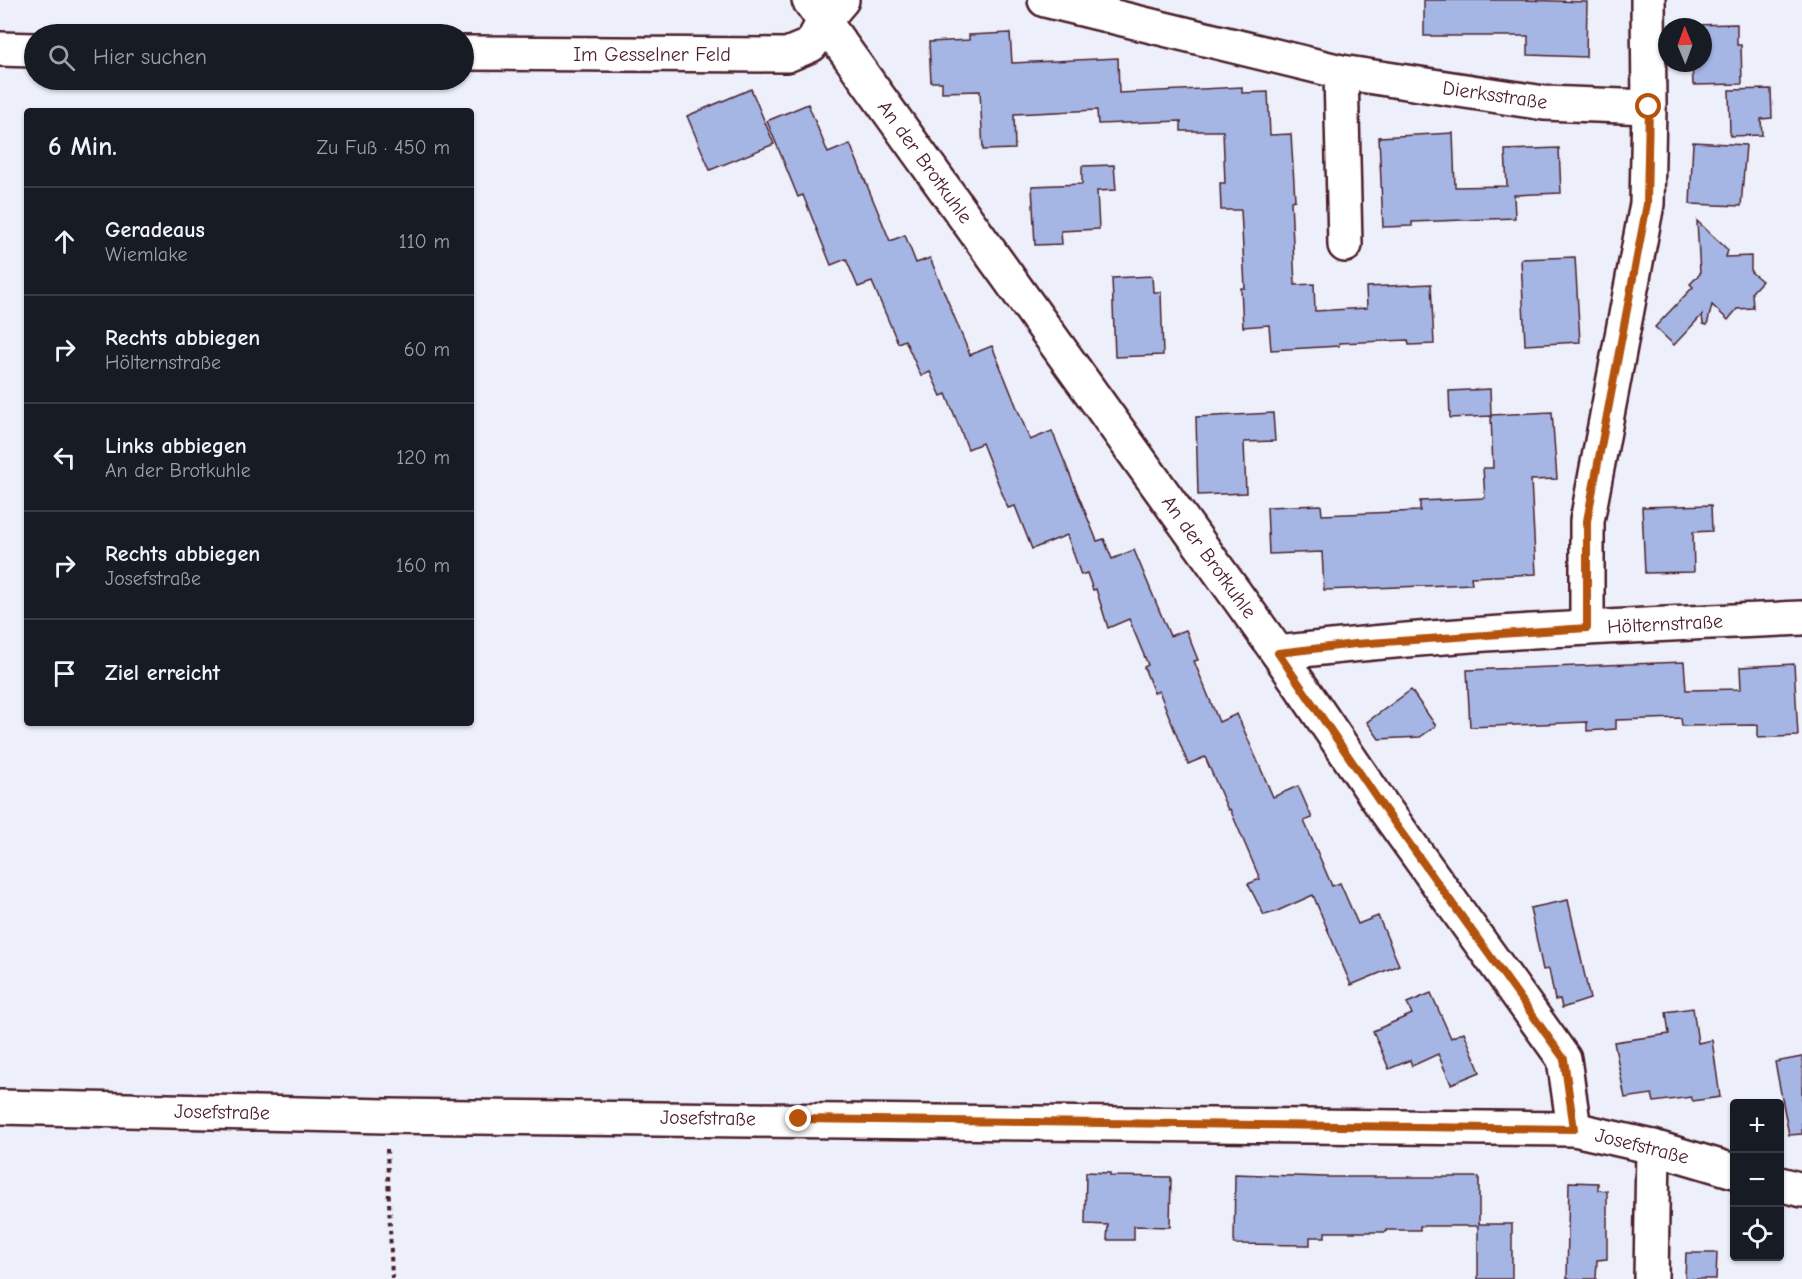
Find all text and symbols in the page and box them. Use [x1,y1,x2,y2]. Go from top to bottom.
north arrow [1658,18,1712,72]
search box [24,24,474,90]
icon: search [45,41,78,74]
street label: Im Gesselner Feld [573,43,731,66]
text: Hier suchen [93,44,207,70]
street label: Dierksstraße [1441,76,1549,114]
route start [1635,93,1661,119]
street label: An der Brotkuhle [873,96,977,228]
text: 6 Min. [48,132,117,162]
text: Zu Fuß · 450 m [316,136,450,159]
text: Geradeaus [105,217,205,243]
icon: ahead [48,225,81,258]
text: 110 m [399,230,450,253]
text: Wiemlake [105,243,187,266]
text: Rechts abbiegen [105,325,260,351]
icon: right [48,333,81,366]
text: 60 m [404,338,450,361]
text: Hölternstraße [105,351,221,374]
text: Links abbiegen [105,433,247,459]
icon: left [48,441,81,474]
text: 120 m [396,446,450,469]
text: An der Brotkuhle [105,459,251,482]
street label: An der Brotkuhle [1157,491,1261,623]
text: Rechts abbiegen [105,541,260,567]
icon: right [48,549,81,582]
text: 160 m [396,554,450,577]
text: Josefstraße [105,567,201,590]
street label: Hölternstraße [1606,609,1724,639]
icon: arrive [48,657,81,690]
text: Ziel erreicht [105,660,220,686]
map controls [1730,1099,1784,1261]
button: + [1730,1099,1784,1153]
street label: Josefstraße [174,1100,270,1124]
route end [785,1105,811,1131]
street label: Josefstraße [660,1106,756,1130]
street label: Josefstraße [1593,1123,1691,1169]
button: − [1730,1153,1784,1207]
button: locate [1730,1207,1784,1261]

